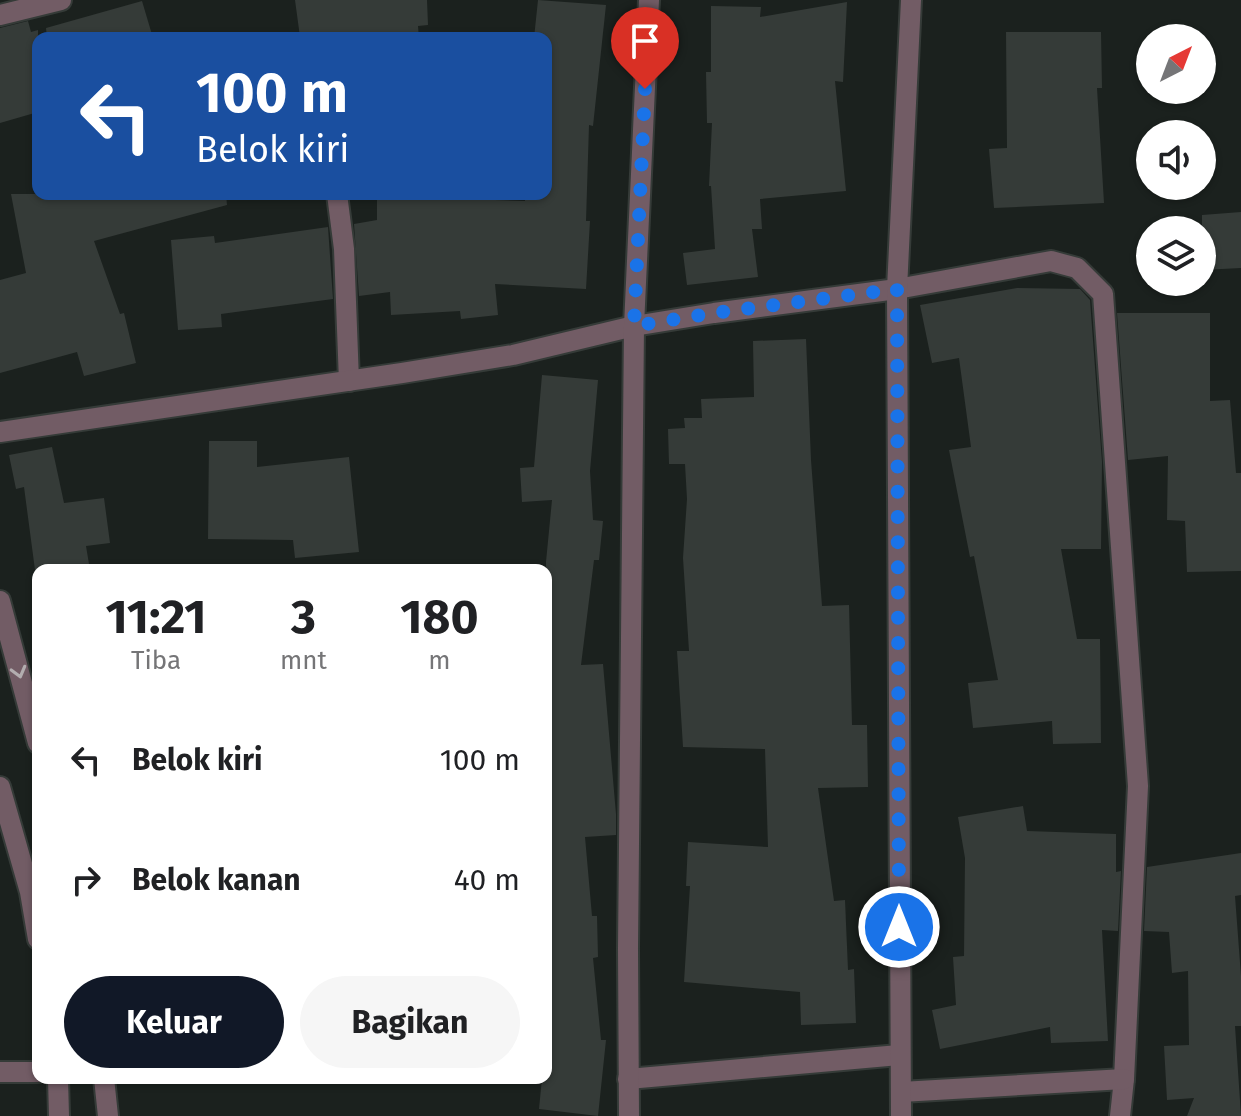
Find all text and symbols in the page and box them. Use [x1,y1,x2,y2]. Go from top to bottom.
pin [611,7,679,89]
icon: arrive [623,19,667,63]
north arrow [1136,24,1216,104]
map controls [1136,24,1216,296]
text: 100 m [196,60,348,127]
icon: left [64,64,168,168]
button: sound [1136,120,1216,200]
text: Belok kiri [196,128,350,172]
button: layers [1136,216,1216,296]
text: 11:21 [105,588,207,646]
text: 3 [291,588,316,646]
text: 180 [400,588,479,646]
text: Tiba [131,645,181,676]
text: mnt [280,645,327,676]
text: m [428,645,451,676]
one-way arrow [10,664,26,678]
icon: left [64,738,108,782]
text: Belok kiri [132,742,263,778]
text: 100 m [440,742,520,778]
icon: right [64,858,108,902]
text: Belok kanan [132,862,301,898]
text: 40 m [454,862,520,898]
position arrow [857,885,941,969]
button: Keluar [64,976,284,1068]
button: Bagikan [300,976,520,1068]

